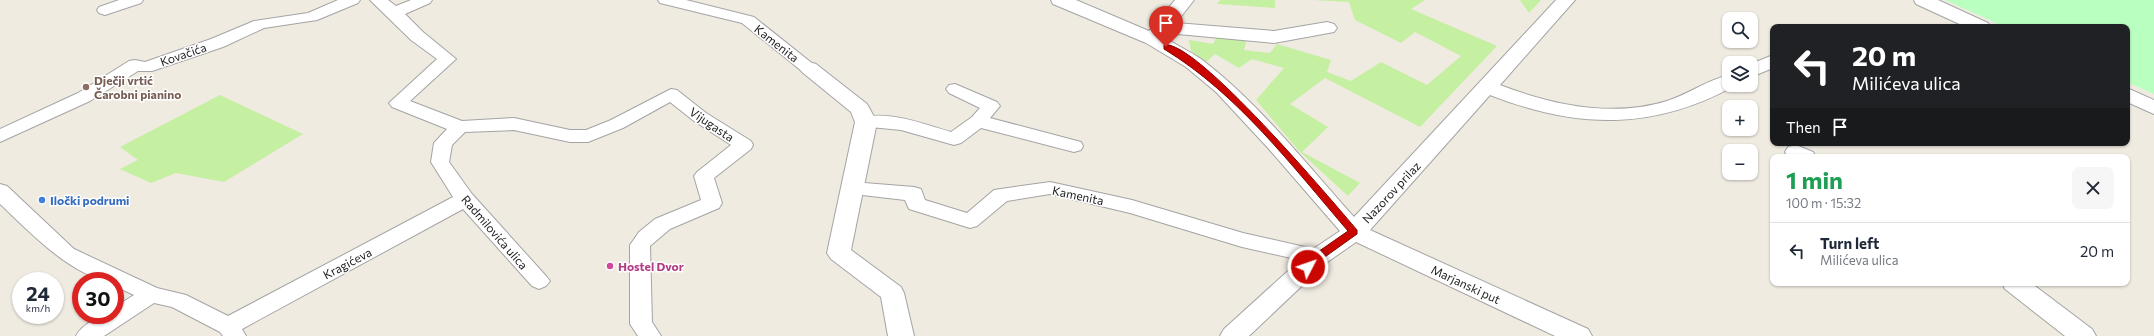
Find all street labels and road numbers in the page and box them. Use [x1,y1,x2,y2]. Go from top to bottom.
street label: Kamenita [752,21,802,65]
street label: Kovačića [158,40,208,68]
street label: Vijugasta [687,104,737,144]
street label: Nazorov prilaz [1359,158,1423,226]
street label: Kamenita [1051,183,1105,207]
street label: Radmilovića ulica [459,192,531,272]
street label: Kragićeva [320,244,374,282]
street label: Marjanski put [1429,262,1503,306]

